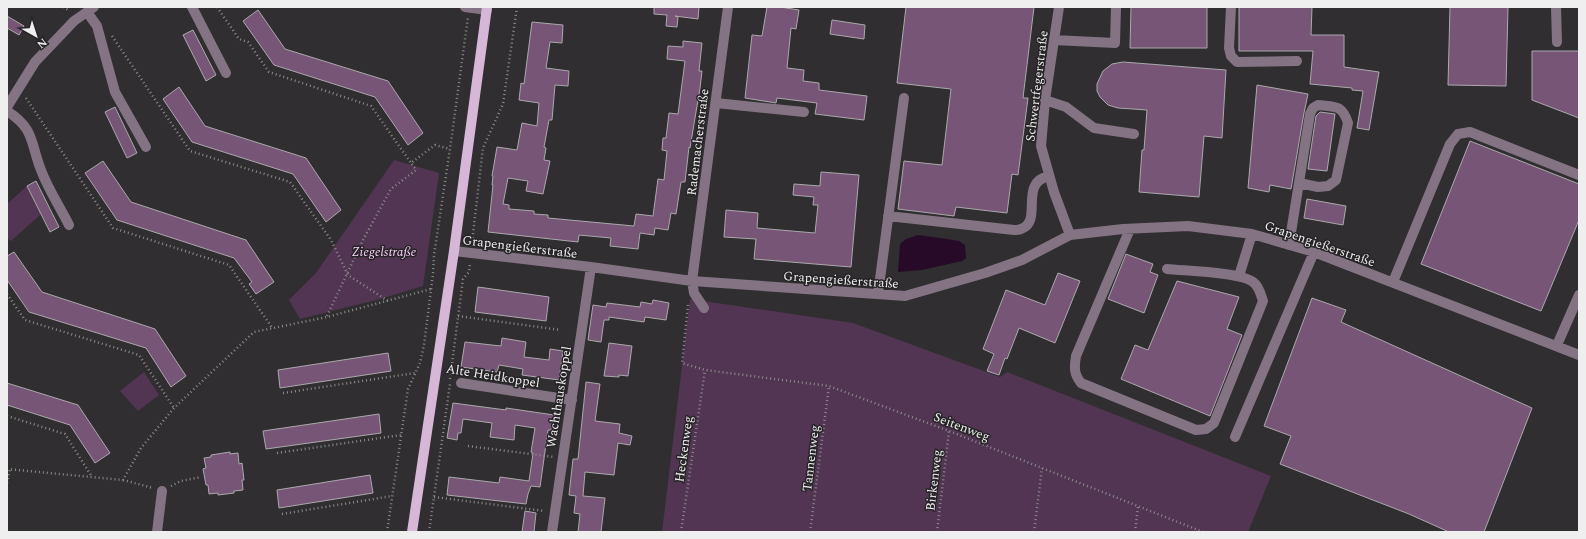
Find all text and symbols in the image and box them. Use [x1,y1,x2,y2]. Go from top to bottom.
north arrow [16,16,56,56]
street label: Schwertfegerstraße [1020,29,1054,143]
text: N [33,34,51,53]
street label: Rademacherstraße [682,88,714,197]
street label: Grapengießerstraße [1262,216,1378,272]
street label: Grapengießerstraße [461,230,579,264]
park label: Ziegelstraße [352,242,417,262]
street label: Grapengießerstraße [782,266,899,294]
street label: Wachthauskoppel [541,345,577,450]
street label: Alte Heidkoppel [445,359,541,393]
street label: Seitenweg [930,407,993,447]
street label: Heckenweg [669,415,699,484]
street label: Tannenweg [797,424,825,492]
street label: Birkenweg [920,448,948,512]

